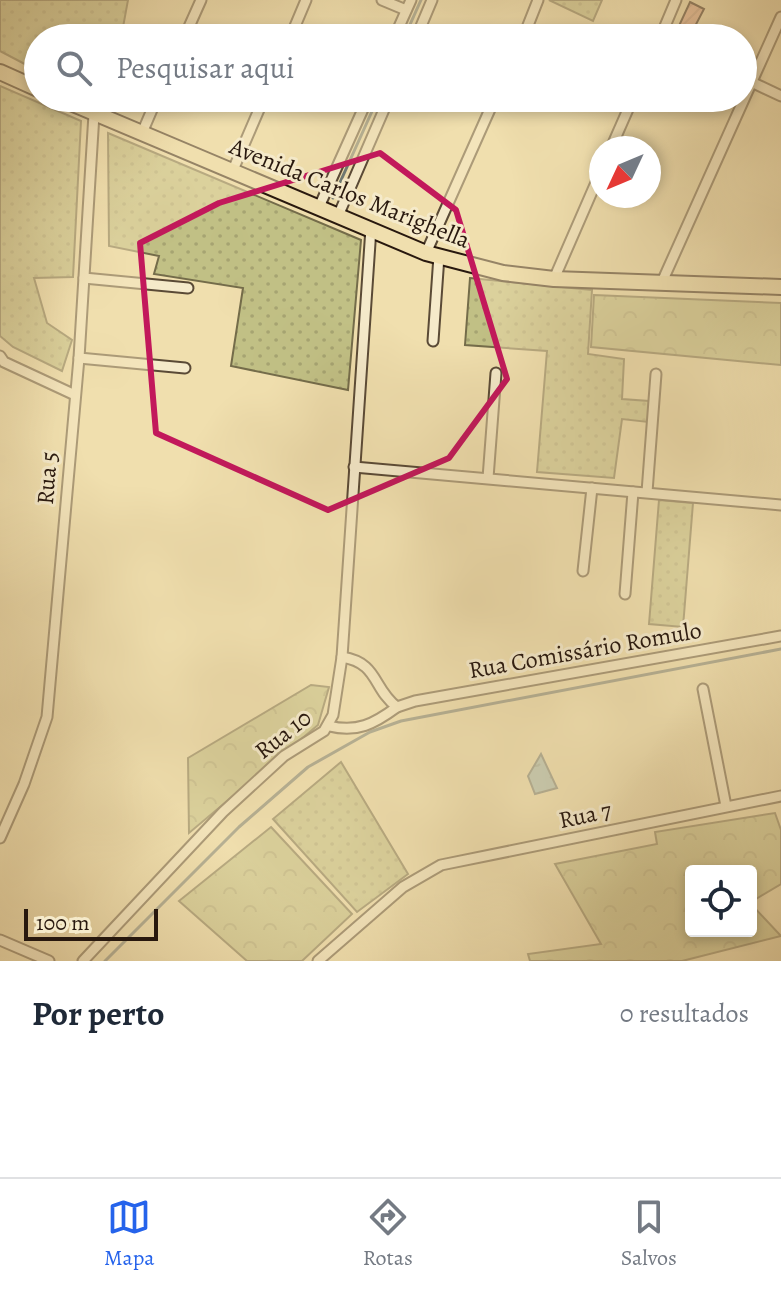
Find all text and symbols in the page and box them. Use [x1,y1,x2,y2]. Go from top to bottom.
search box [24,24,757,112]
icon: search [52,46,96,90]
text: Pesquisar aqui [116,48,294,88]
street label: Avenida Carlos Marighella [224,130,476,256]
north arrow [589,136,661,208]
street label: Rua 5 [29,450,65,506]
street label: Rua Comissário Romulo [466,614,704,686]
street label: Rua 10 [248,702,318,766]
street label: Rua 7 [556,794,615,836]
map controls [685,865,757,937]
button: locate [685,865,757,937]
scale bar [24,905,158,941]
text: 100 m [36,908,90,938]
text: Por perto [32,990,165,1037]
text: 0 resultados [620,996,749,1031]
tab: Mapa [104,1195,155,1273]
tab: Rotas [363,1195,413,1273]
tab: Salvos [621,1195,677,1273]

